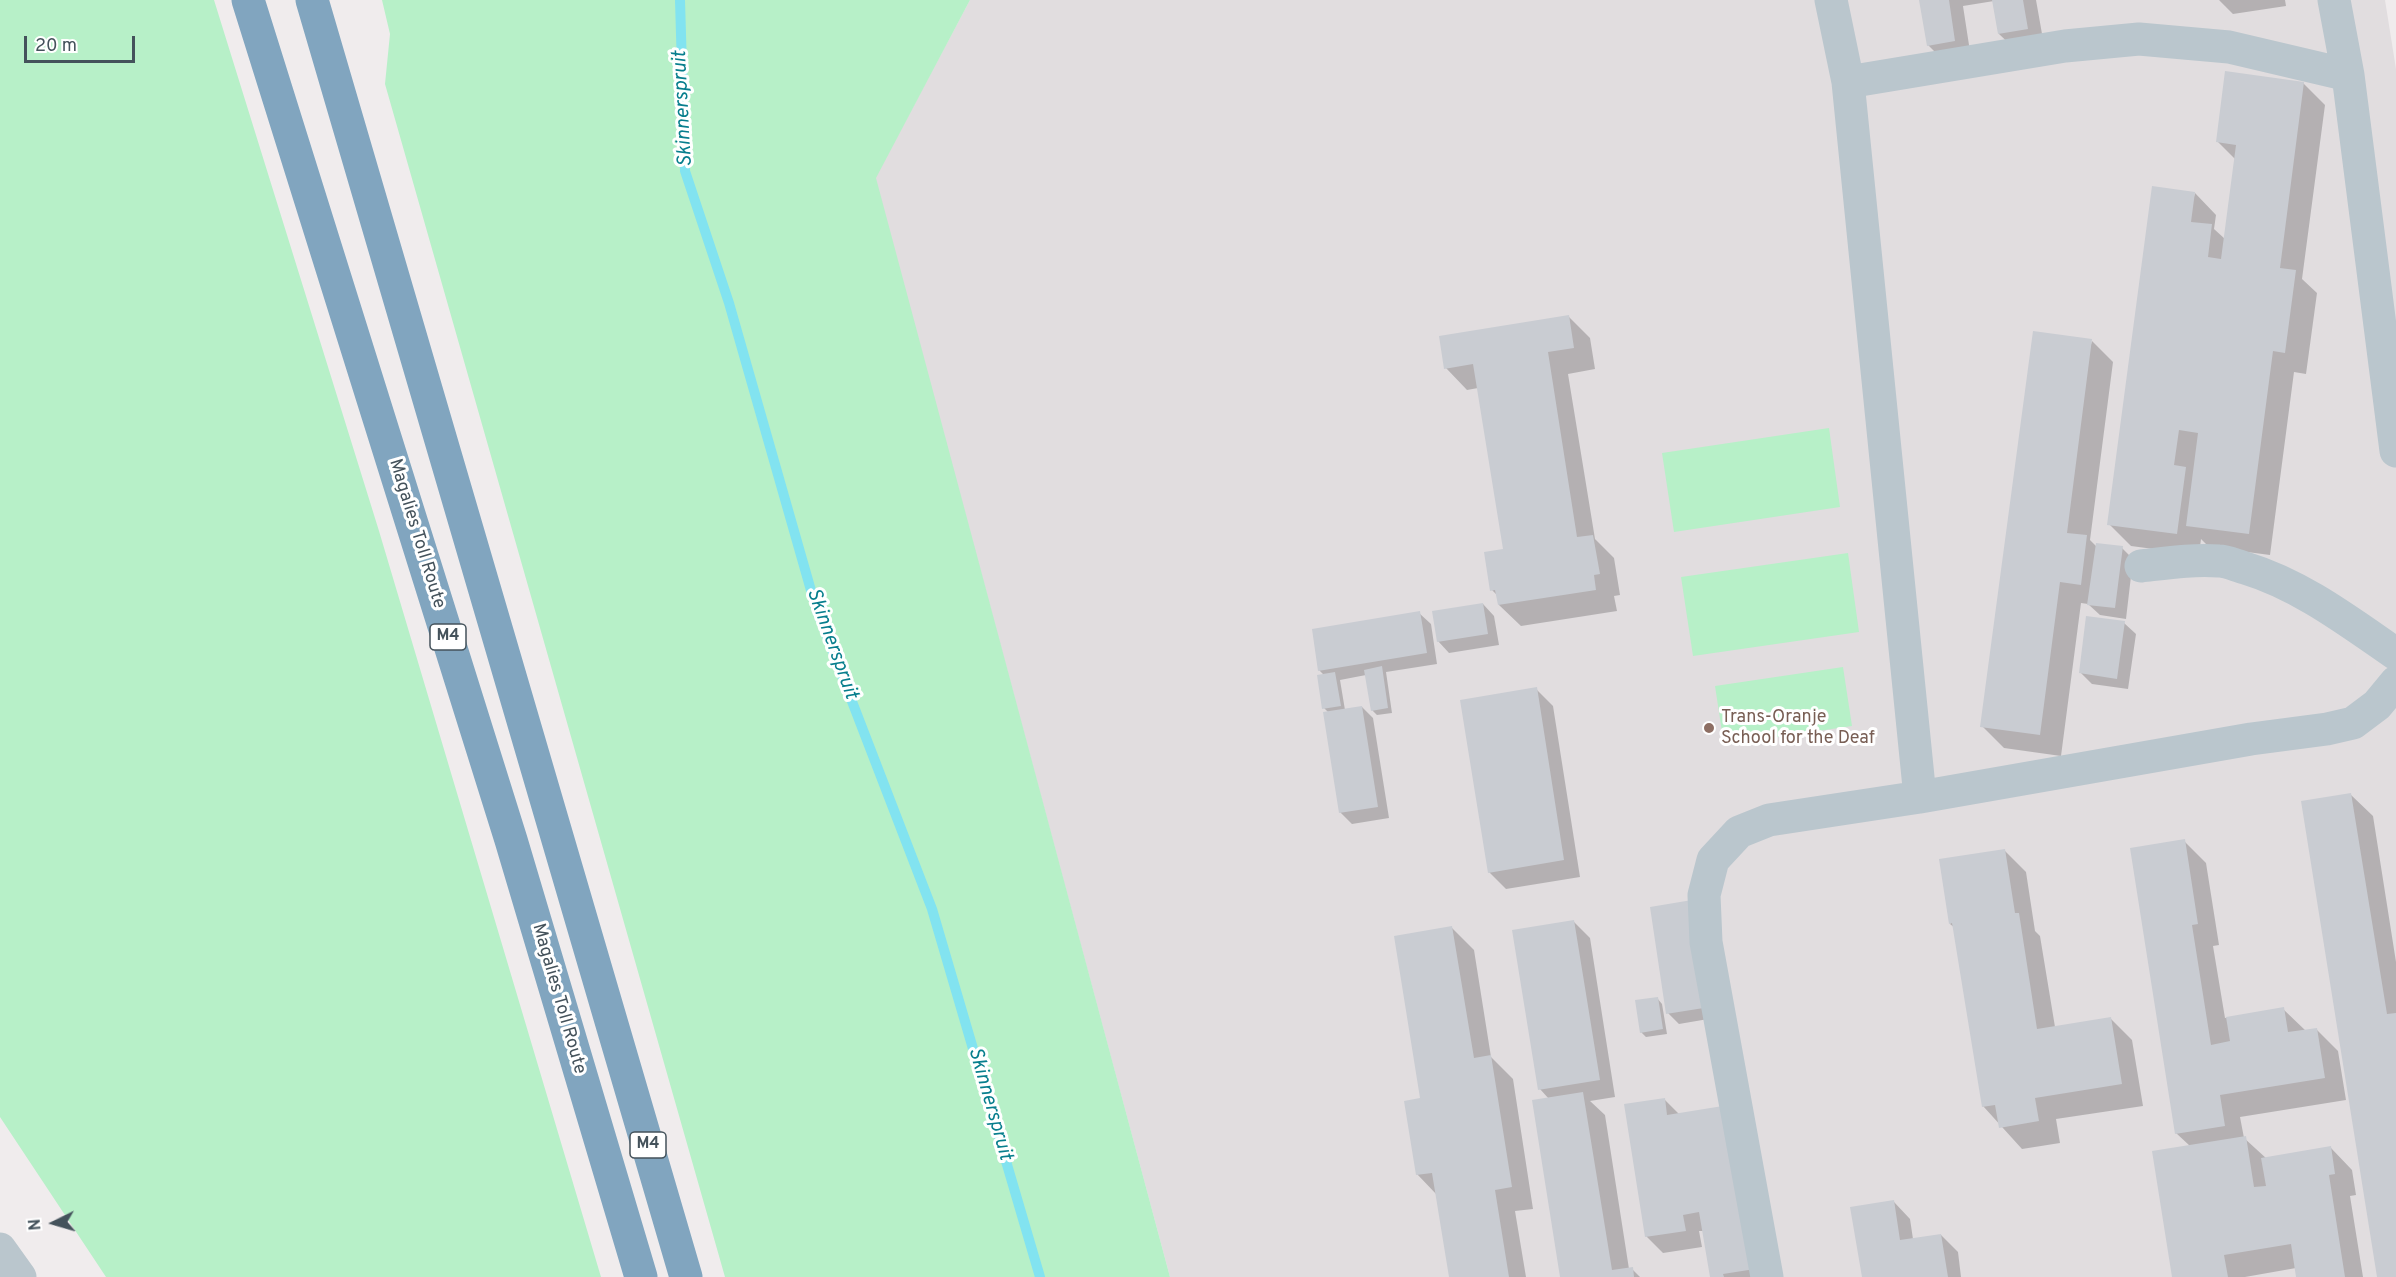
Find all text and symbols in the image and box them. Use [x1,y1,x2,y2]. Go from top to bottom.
scale bar [27,24,138,62]
text: 20 m [35,35,77,58]
water label: Skinnerspruit [669,50,699,168]
street label: Magalies Toll Route [383,457,449,611]
water label: Skinnerspruit [800,585,862,703]
road number: M4 [430,624,466,650]
place label: Trans-Oranje School for the Deaf [1721,707,1875,750]
marker: Trans-Oranje School for the Deaf [1702,721,1716,735]
street label: Magalies Toll Route [526,921,590,1077]
water label: Skinnerspruit [961,1045,1017,1163]
road number: M4 [630,1132,666,1158]
north arrow [24,1193,84,1253]
text: N [26,1218,47,1231]

